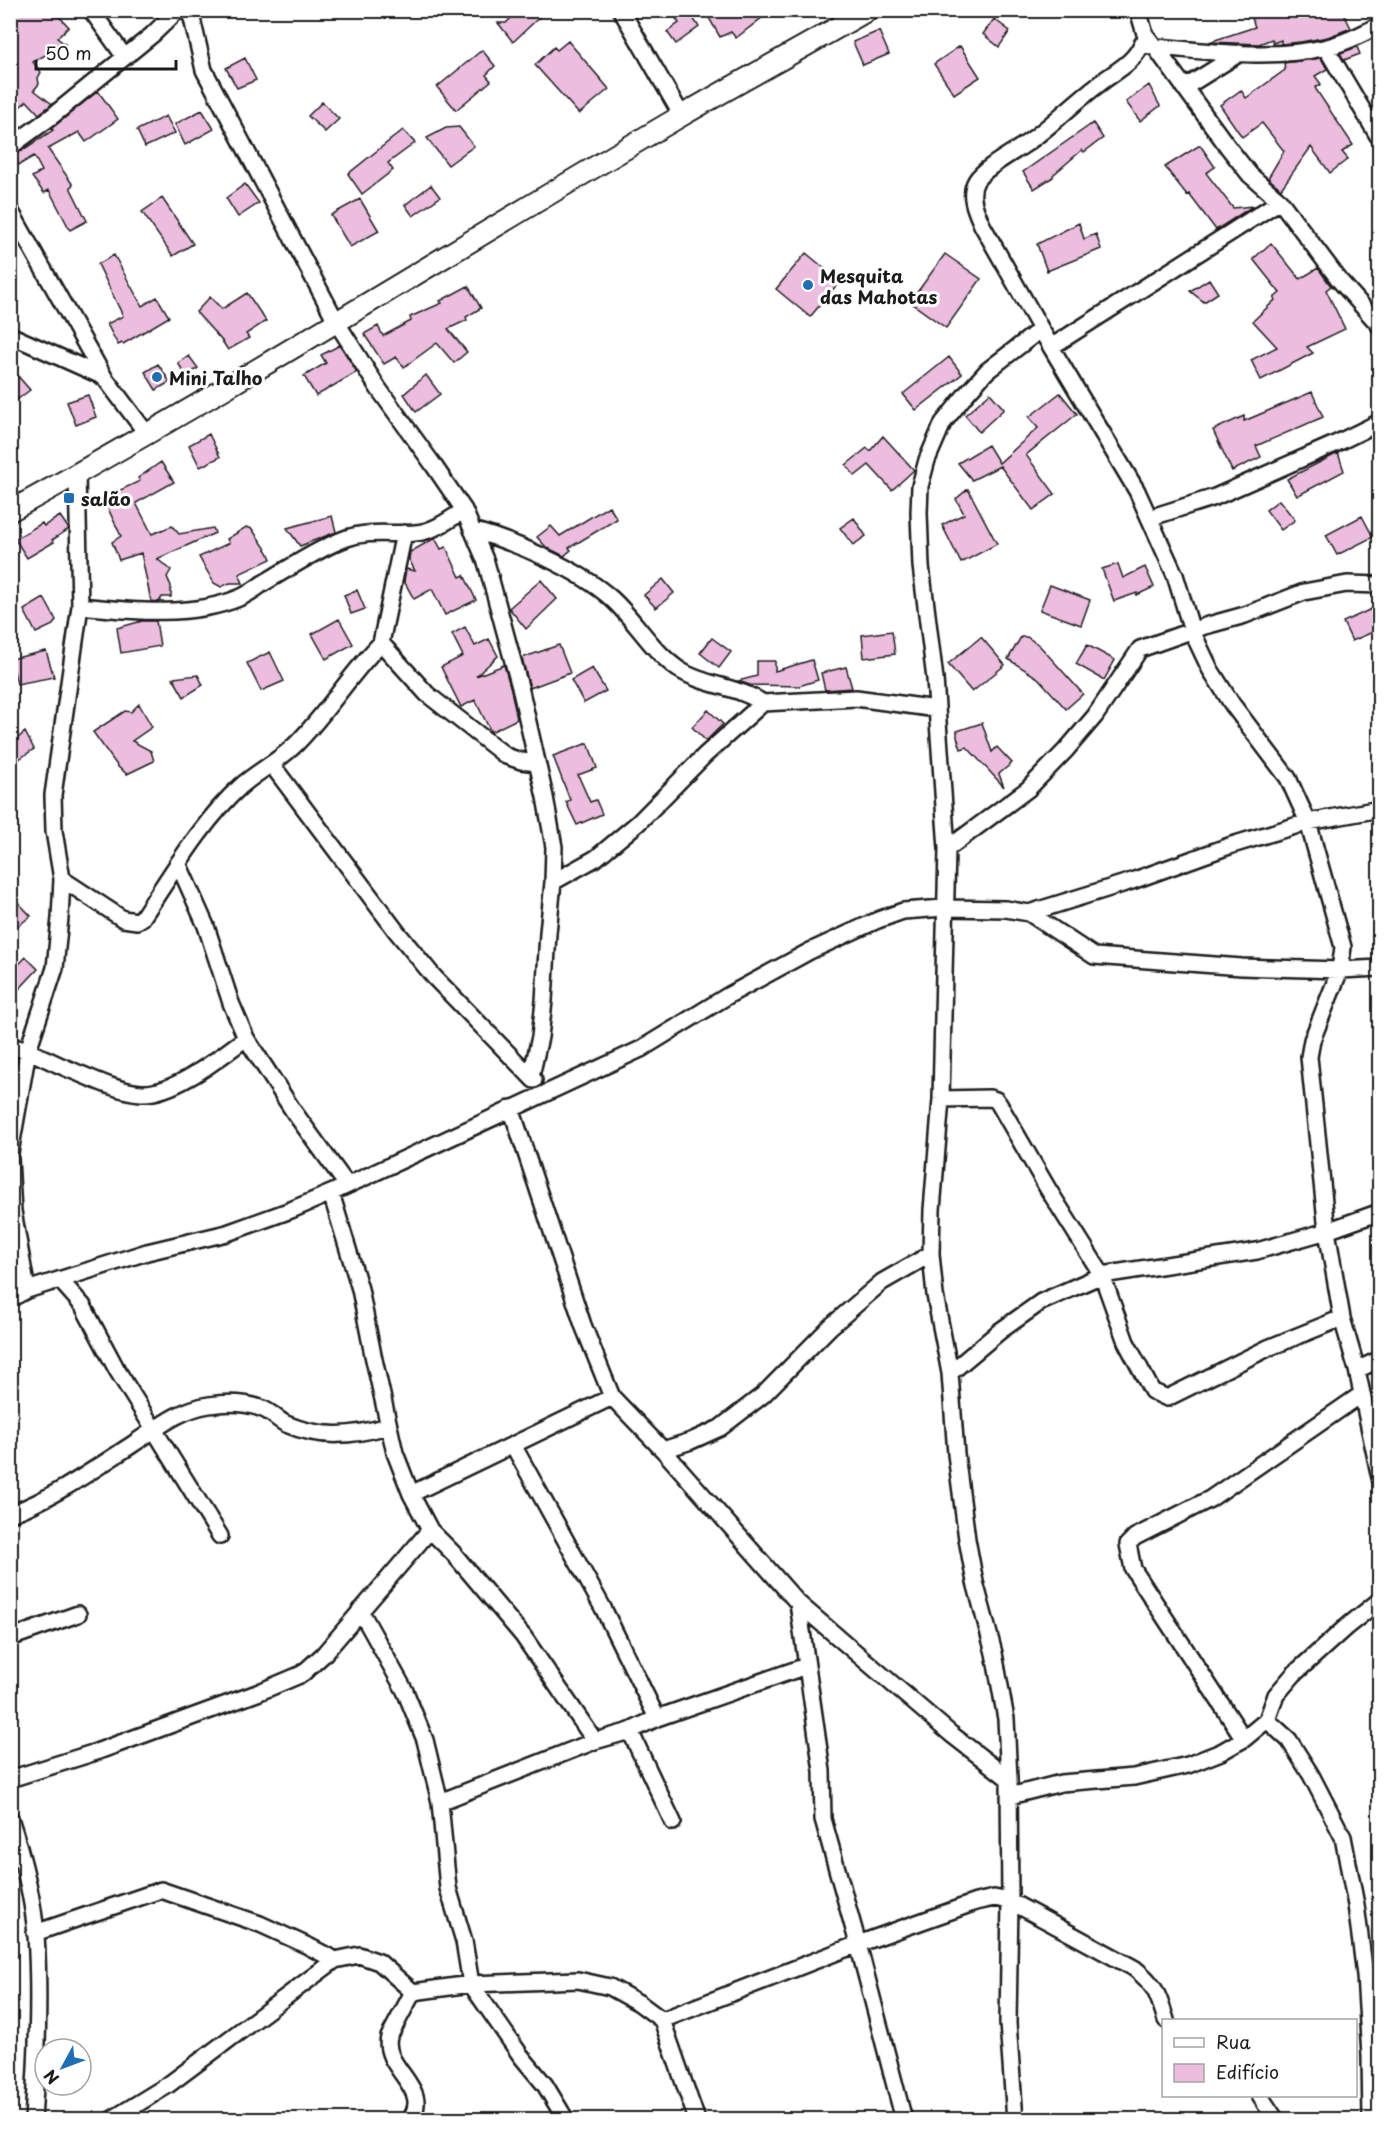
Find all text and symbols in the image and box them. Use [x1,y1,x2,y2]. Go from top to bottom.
scale bar [36,33,176,71]
text: 50 m [45,39,92,66]
place label: Mesquita das Mahotas [820,262,938,310]
marker: Mesquita das Mahotas [801,278,815,292]
place label: Mini Talho [169,364,263,391]
marker: Mini Talho [150,370,164,384]
place label: salão [81,485,131,512]
marker: salão [62,491,76,505]
legend [1162,2019,1357,2097]
text: Rua [1216,2028,1251,2055]
north arrow [33,2037,93,2097]
text: Edifício [1216,2058,1279,2085]
text: N [38,2065,64,2090]

